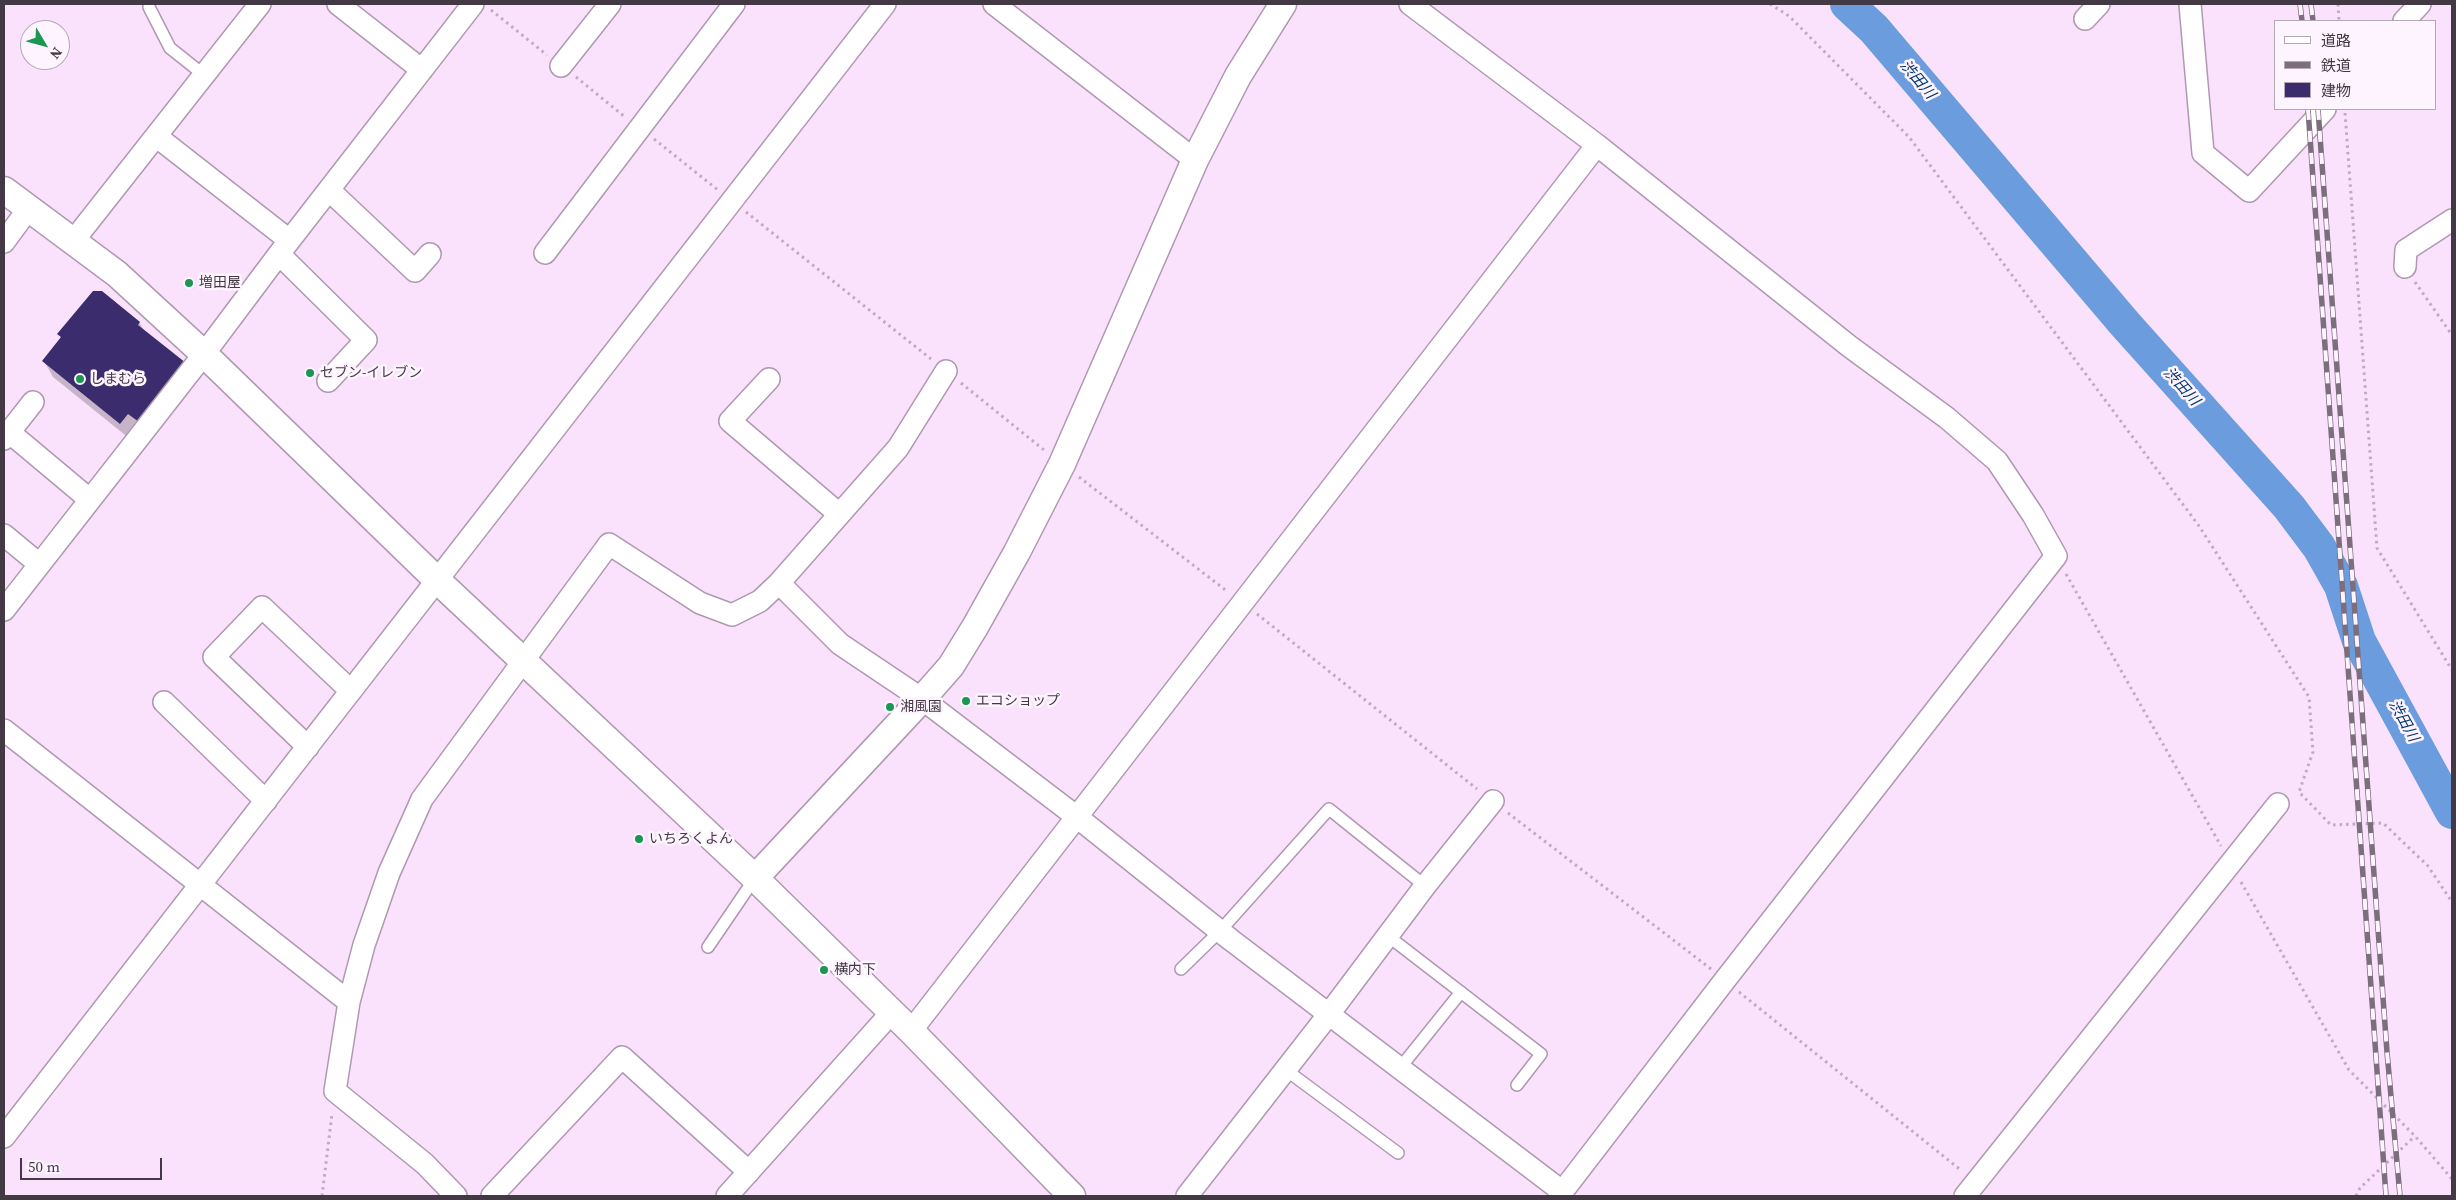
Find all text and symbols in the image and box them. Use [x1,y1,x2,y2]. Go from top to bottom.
north arrow [20,20,70,70]
legend [2274,20,2436,110]
text: 道路 [2321,30,2351,51]
text: N [45,43,67,64]
text: 鉄道 [2321,55,2351,76]
water label: 渋田川 [1896,57,1938,103]
text: 建物 [2321,80,2351,101]
place label: 増田屋 [199,275,241,291]
marker: 増田屋 [183,277,195,289]
water label: 渋田川 [2159,364,2203,410]
place label: セブン-イレブン [320,365,422,381]
marker: セブン-イレブン [304,367,316,379]
place label: しまむら [90,371,146,387]
marker: しまむら [74,373,86,385]
place label: エコショップ [976,693,1060,709]
marker: エコショップ [960,695,972,707]
water label: 渋田川 [2384,697,2422,745]
place label: 湘風園 [900,699,942,715]
marker: 湘風園 [884,701,896,713]
place label: いちろくよん [649,831,733,847]
marker: いちろくよん [633,833,645,845]
place label: 横内下 [834,962,876,978]
marker: 横内下 [818,964,830,976]
scale bar [22,1148,165,1180]
text: 50 m [28,1156,60,1177]

